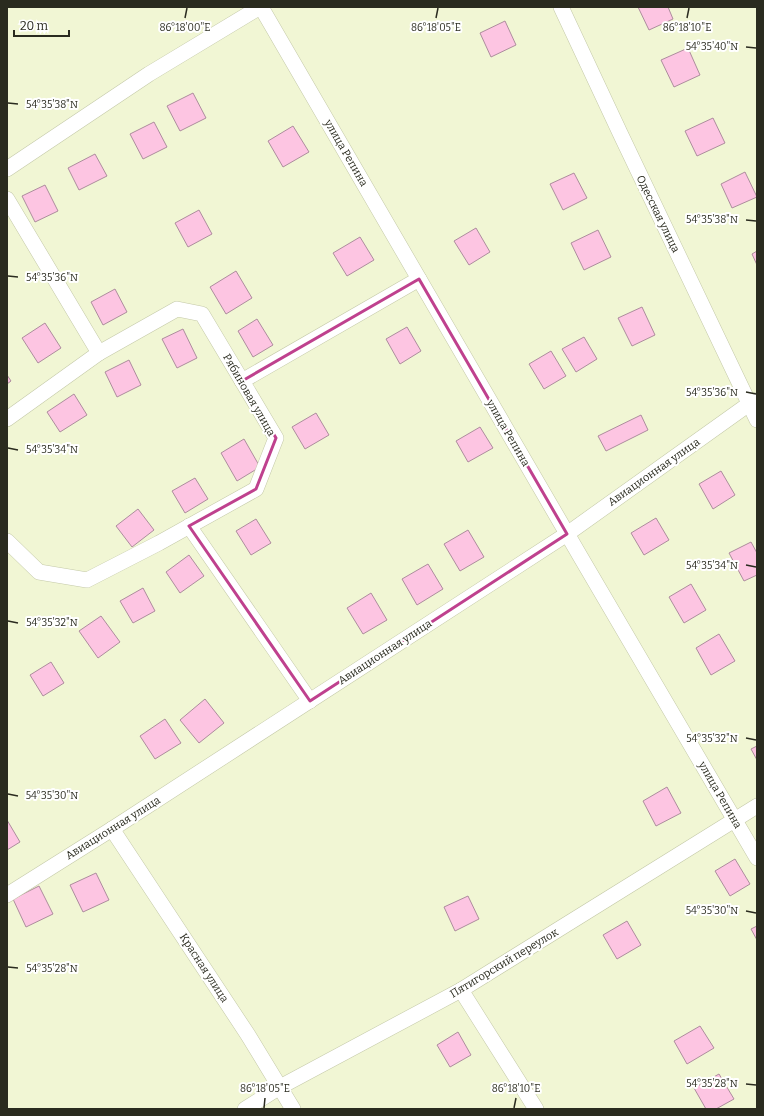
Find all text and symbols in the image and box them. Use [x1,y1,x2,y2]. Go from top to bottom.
scale bar [14,12,69,38]
text: 20 m [20,19,49,33]
text: 86°18'00"E [159,22,211,34]
text: 86°18'05"E [411,22,461,34]
text: 86°18'10"E [663,22,711,34]
text: 54°35'40"N [686,41,738,53]
text: 54°35'38"N [26,99,78,111]
street label: улица Репина [321,116,370,189]
street label: Одесская улица [634,173,682,255]
text: 54°35'38"N [686,214,738,226]
text: 54°35'36"N [26,272,78,284]
street label: Рябиновая улица [220,352,278,438]
text: 54°35'36"N [686,387,738,399]
street label: улица Репина [483,396,532,469]
street label: Авиационная улица [606,435,702,509]
text: 54°35'34"N [26,444,78,456]
text: 54°35'34"N [686,560,738,572]
text: 54°35'32"N [26,617,78,629]
street label: Авиационная улица [336,617,434,687]
text: 54°35'32"N [686,733,738,745]
street label: улица Репина [695,758,744,831]
text: 54°35'30"N [26,790,78,802]
street label: Авиационная улица [63,794,163,862]
text: 54°35'30"N [686,905,738,917]
street label: Пятигорский переулок [448,925,561,1001]
street label: Красная улица [177,931,231,1005]
text: 54°35'28"N [26,963,78,975]
text: 54°35'28"N [686,1078,738,1090]
text: 86°18'05"E [240,1083,290,1095]
text: 86°18'10"E [492,1083,540,1095]

